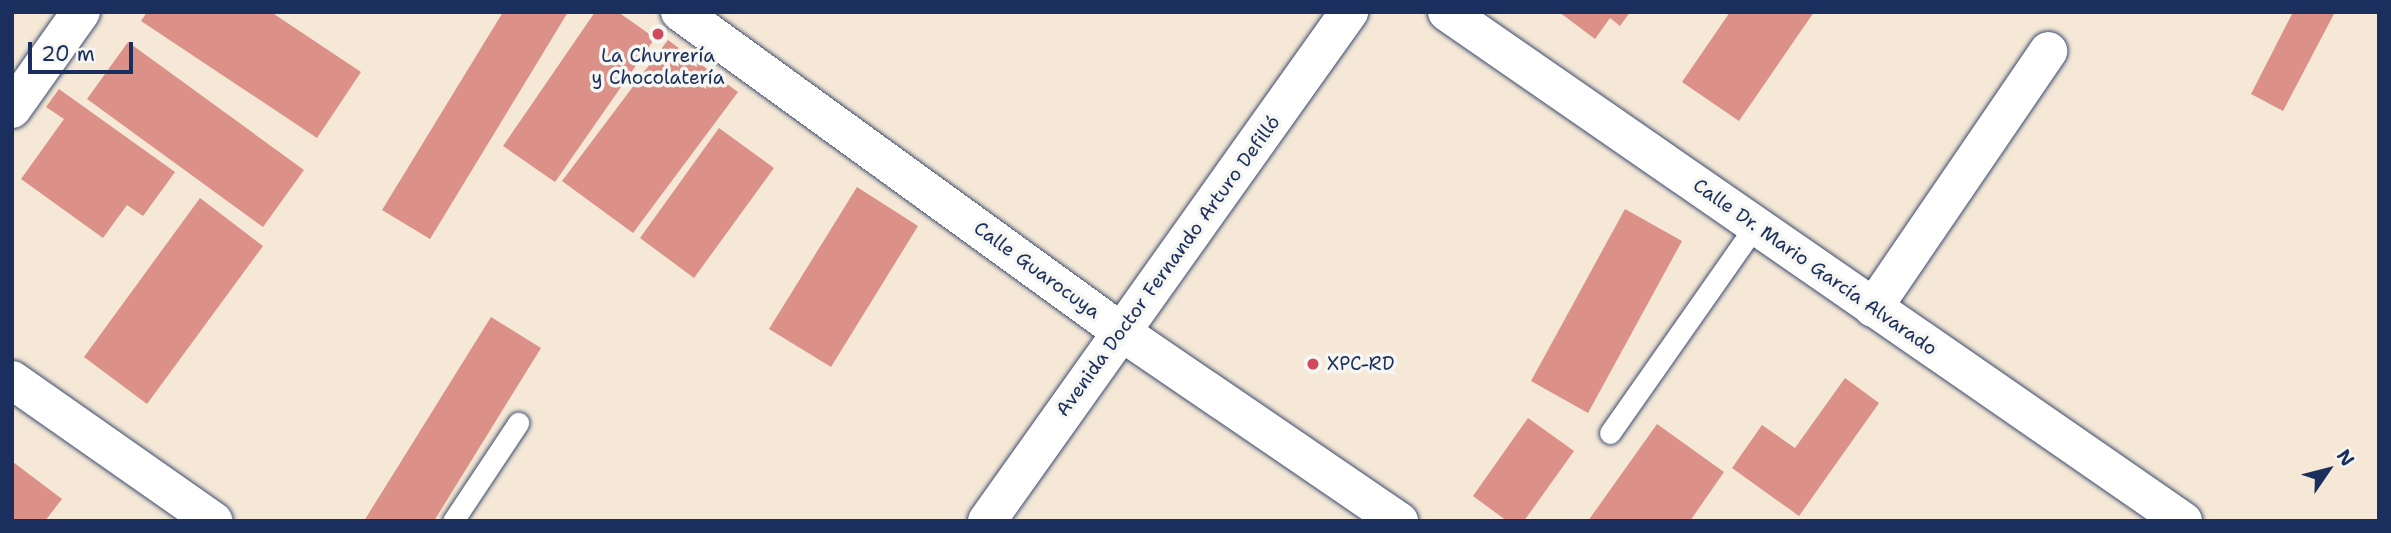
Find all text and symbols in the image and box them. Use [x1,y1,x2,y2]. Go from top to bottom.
marker: La Churrería y Chocolatería [650,26,666,42]
scale bar [32,28,136,72]
text: 20 m [41,40,95,68]
place label: La Churrería y Chocolatería [591,45,725,89]
street label: Avenida Doctor Fernando Arturo Defilló [1051,111,1285,421]
street label: Calle Dr. Mario García Alvarado [1689,174,1941,360]
street label: Calle Guarocuya [969,217,1105,323]
place label: XPC-RD [1327,353,1395,375]
marker: XPC-RD [1305,356,1321,372]
north arrow [2293,435,2363,505]
text: N [2331,444,2360,471]

